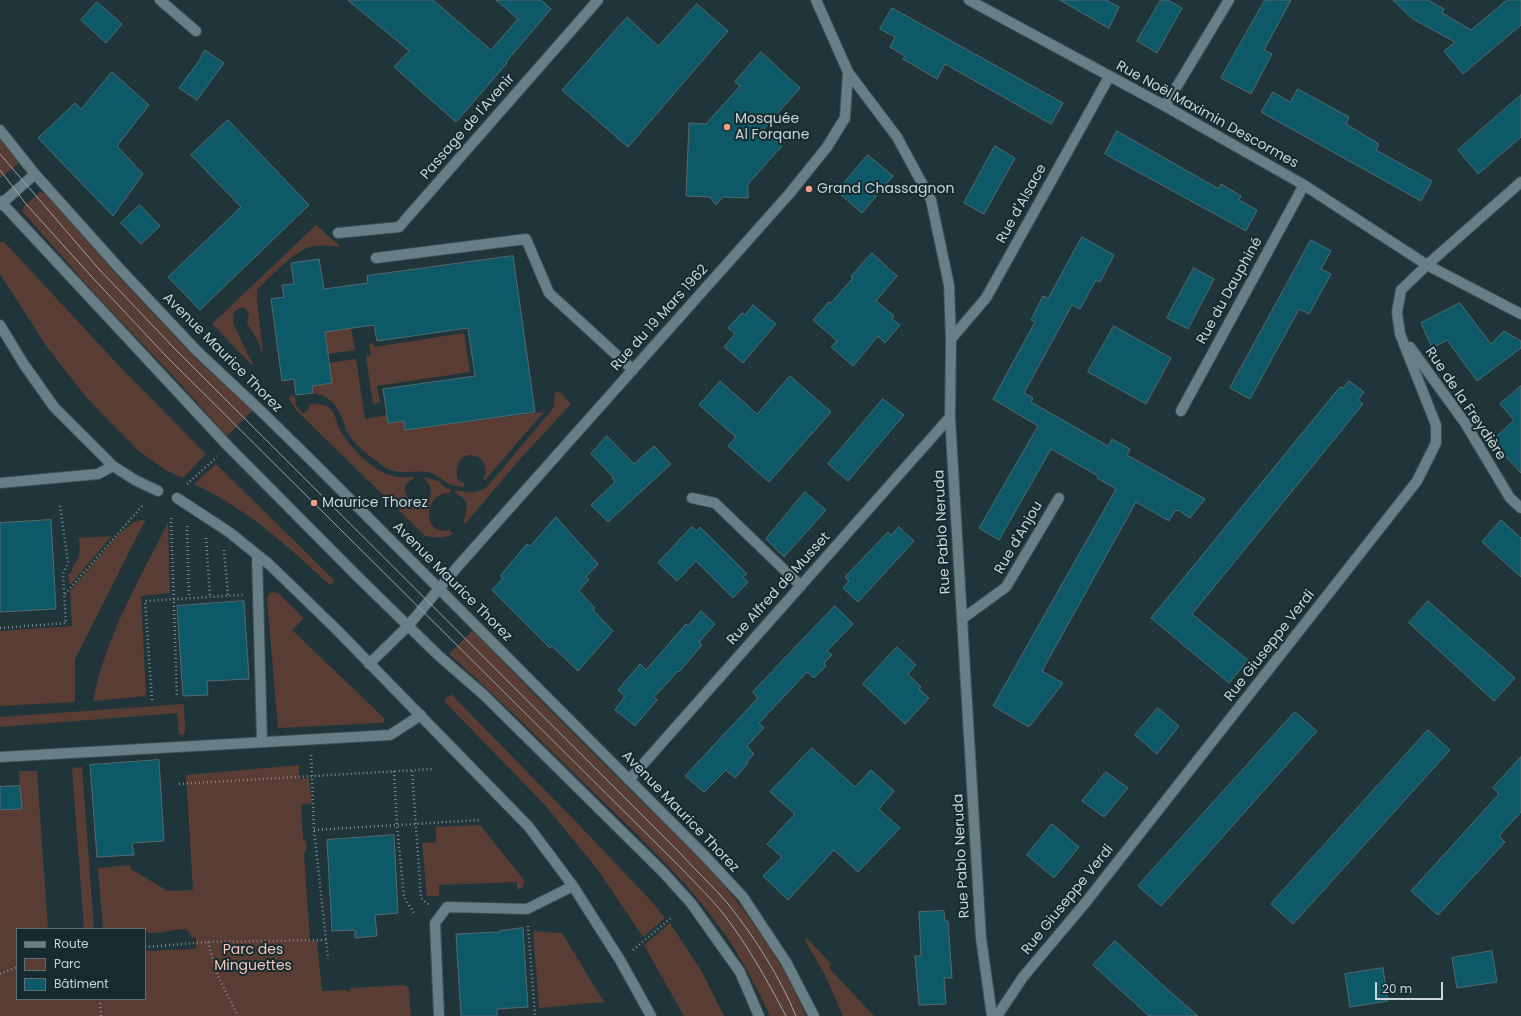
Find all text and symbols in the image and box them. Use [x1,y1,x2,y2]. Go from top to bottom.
street label: Rue Noël Maximin Descormes [1113,58,1301,172]
street label: Passage de l'Avenir [417,71,519,183]
place label: Mosquée Al Forqane [735,111,809,144]
marker: Mosquée Al Forqane [722,122,732,132]
street label: Rue d'Alsace [993,161,1051,247]
place label: Grand Chassagnon [817,181,954,197]
marker: Grand Chassagnon [804,184,814,194]
street label: Rue du Dauphiné [1194,235,1266,347]
street label: Rue du 19 Mars 1962 [608,261,712,375]
street label: Avenue Maurice Thorez [159,290,285,416]
street label: Rue de la Freydière [1421,344,1509,464]
street label: Rue Pablo Neruda [931,469,955,595]
place label: Maurice Thorez [322,495,428,511]
marker: Maurice Thorez [309,498,319,508]
street label: Rue d'Anjou [991,499,1047,577]
street label: Avenue Maurice Thorez [389,519,515,645]
street label: Rue Alfred de Musset [724,529,834,649]
street label: Rue Giuseppe Verdi [1221,587,1319,705]
street label: Avenue Maurice Thorez [618,748,742,876]
street label: Rue Pablo Neruda [950,793,974,919]
street label: Rue Giuseppe Verdi [1018,842,1118,958]
legend [16,928,146,1000]
text: Route [54,935,88,952]
park label: Parc des Minguettes [214,942,292,974]
text: Parc [54,955,81,972]
scale bar [1377,974,1445,1000]
text: Bâtiment [54,975,109,992]
text: 20 m [1382,980,1412,997]

